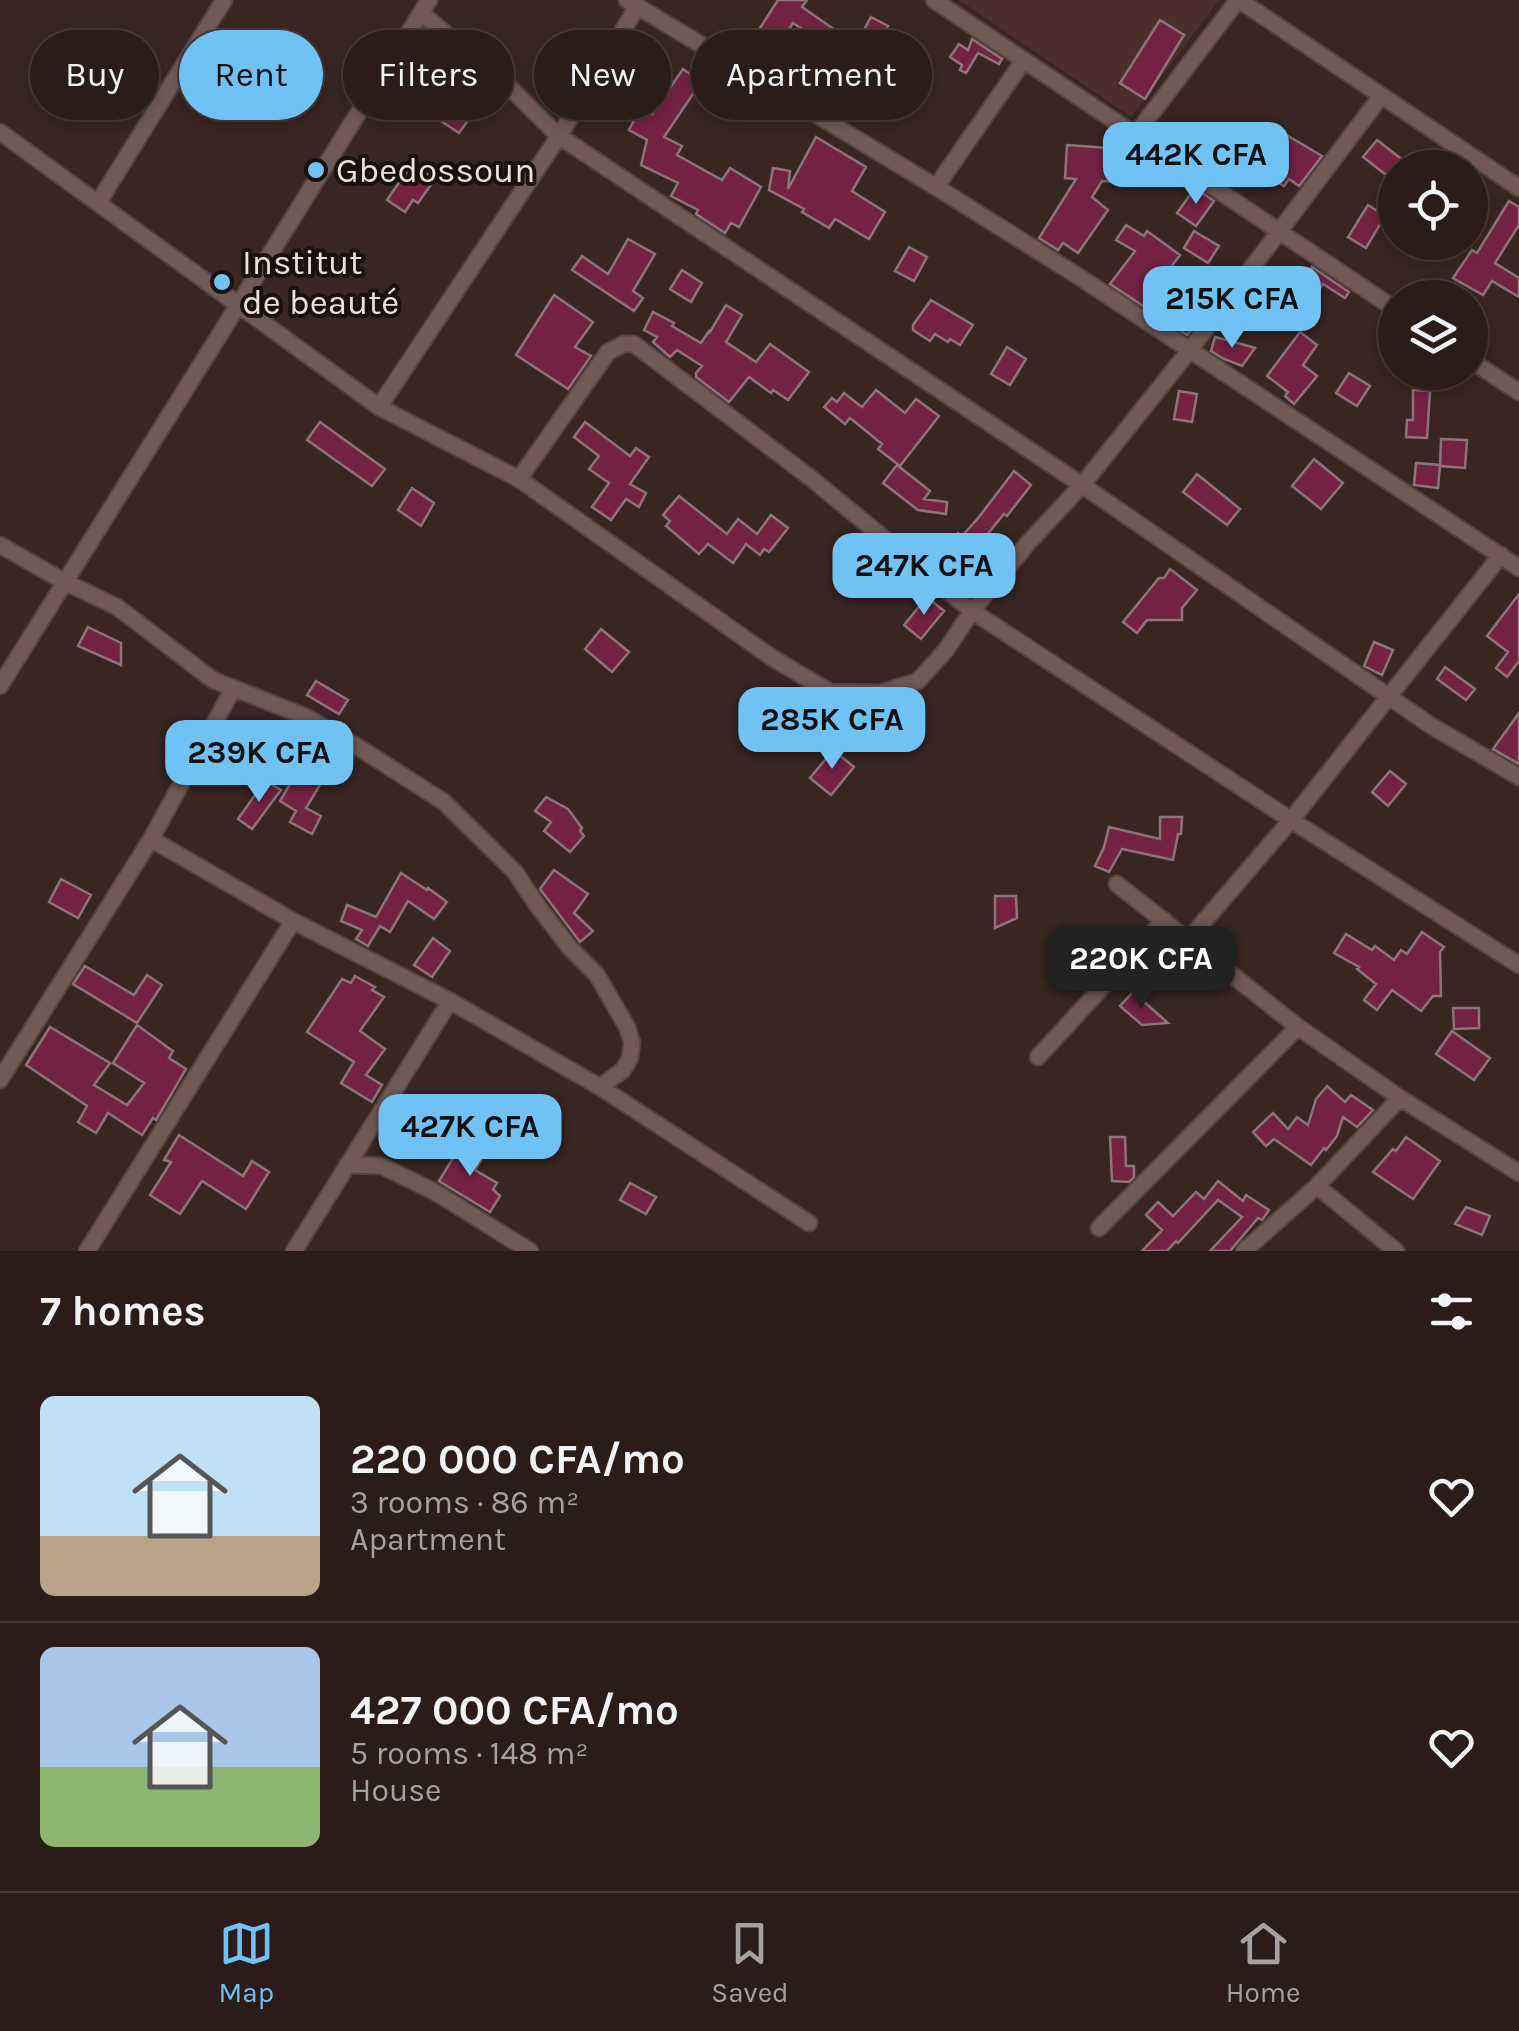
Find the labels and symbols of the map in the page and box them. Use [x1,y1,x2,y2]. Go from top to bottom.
pin: 442K CFA [1093,122,1299,207]
place label: Gbedossoun [336,150,535,191]
marker: Gbedossoun [305,159,327,181]
place label: Institut de beauté [242,242,399,323]
pin: 215K CFA [1129,266,1335,351]
marker: Institut de beauté [211,271,233,293]
pin: 247K CFA [821,533,1027,618]
pin: 285K CFA [729,687,935,772]
pin: 239K CFA [156,720,362,805]
pin: 220K CFA [1038,926,1244,1011]
pin: 427K CFA [367,1094,573,1179]

